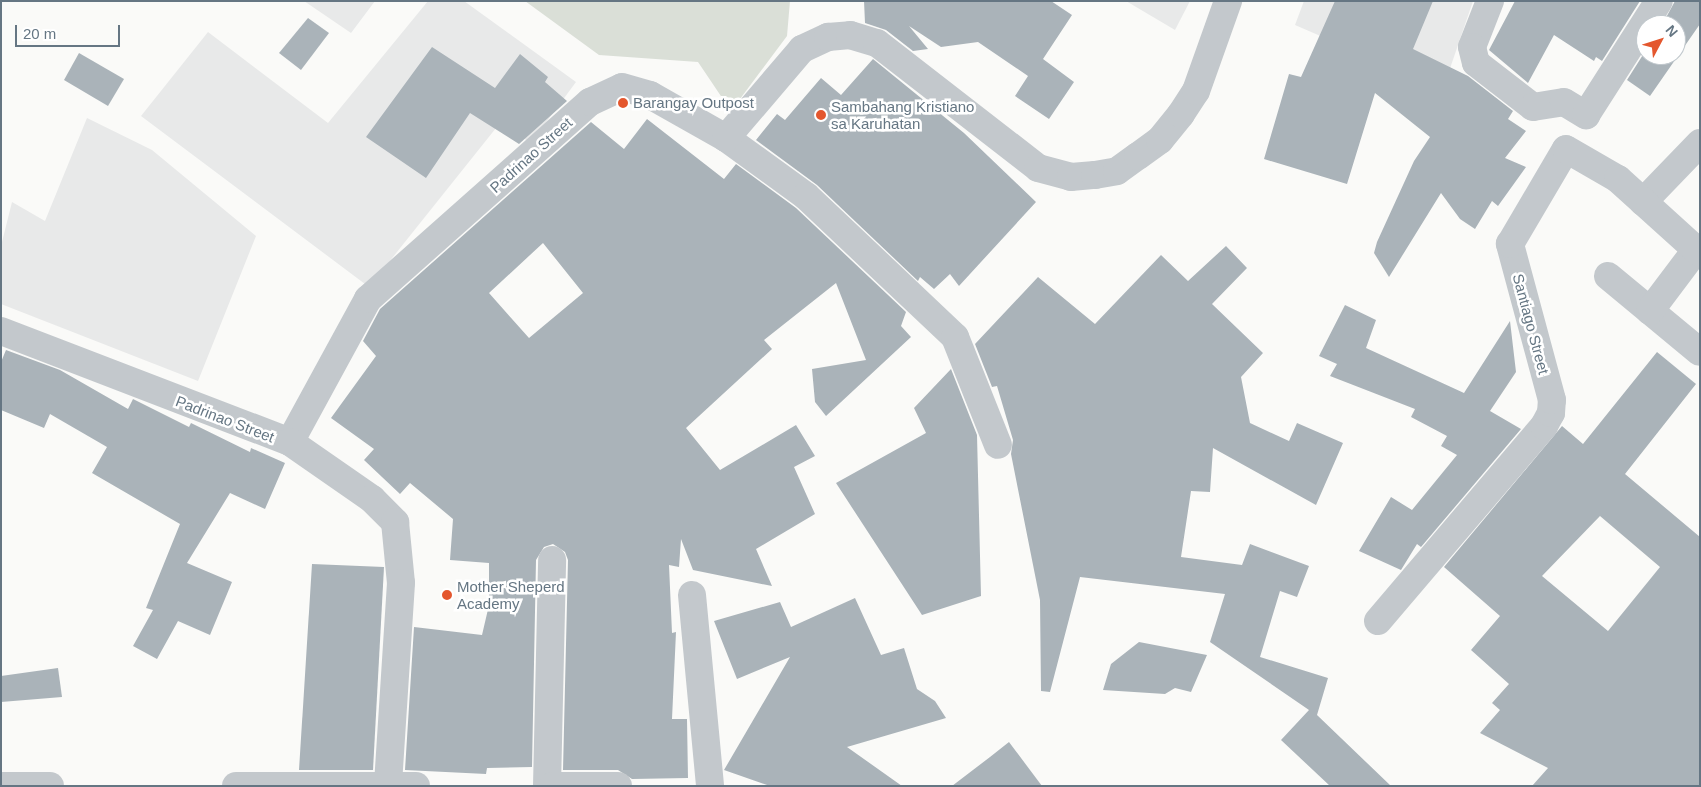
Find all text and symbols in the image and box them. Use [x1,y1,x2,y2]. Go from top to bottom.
scale bar [18,15,122,47]
north arrow [1636,15,1686,65]
text: N [1662,22,1681,40]
text: 20 m [23,25,56,42]
place label: Barangay Outpost [633,94,754,112]
marker: Barangay Outpost [617,97,629,109]
place label: Sambahang Kristiano sa Karuhatan [831,97,974,132]
marker: Sambahang Kristiano sa Karuhatan [815,109,827,121]
street label: Padrinao Street [486,113,576,197]
street label: Santiago Street [1509,272,1553,376]
street label: Padrinao Street [173,392,277,446]
place label: Mother Sheperd Academy [457,577,565,612]
marker: Mother Sheperd Academy [441,589,453,601]

